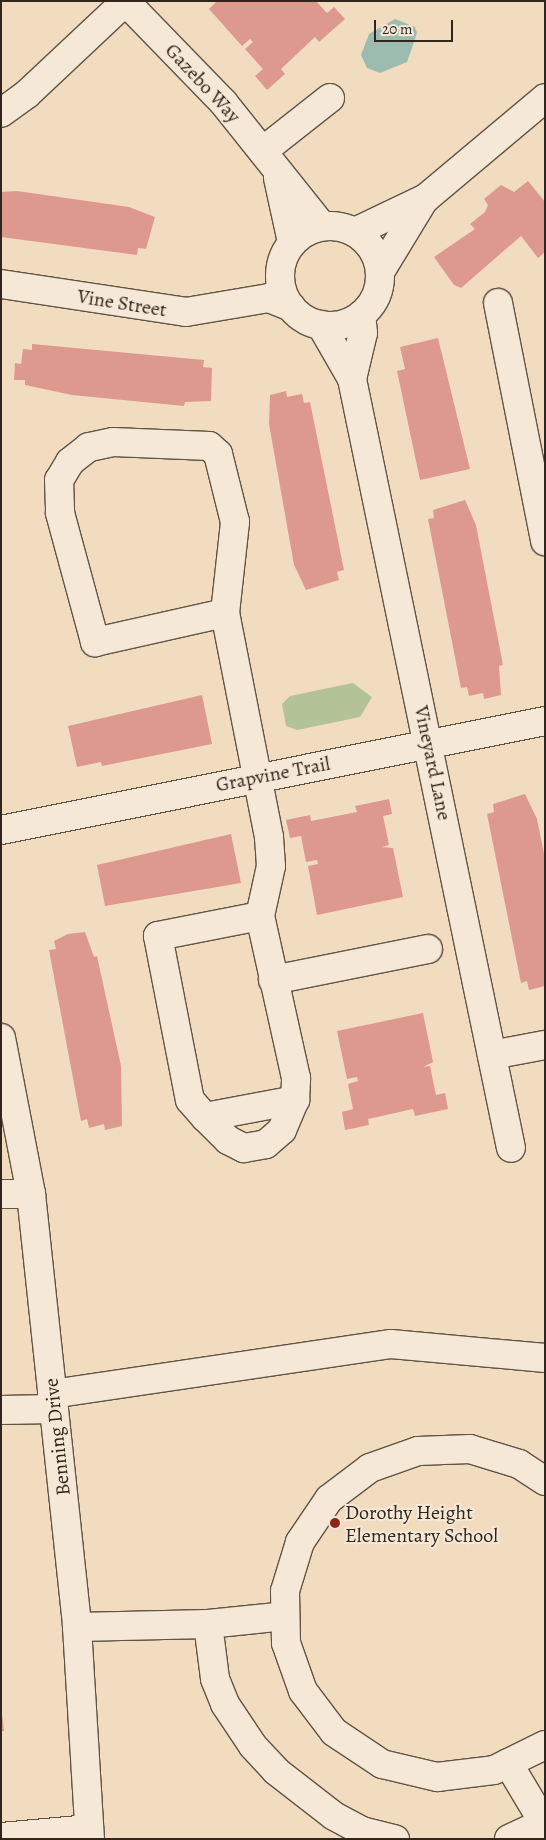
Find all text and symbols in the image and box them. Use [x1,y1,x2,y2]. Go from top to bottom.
scale bar [376,10,455,42]
text: 20 m [382,19,413,39]
street label: Gazebo Way [160,38,246,128]
street label: Vine Street [76,284,168,322]
street label: Vineyard Lane [409,704,457,822]
street label: Grapvine Trail [214,751,332,797]
street label: Benning Drive [39,1377,75,1497]
place label: Dorothy Height Elementary School [345,1500,498,1547]
marker: Dorothy Height Elementary School [329,1517,341,1529]

